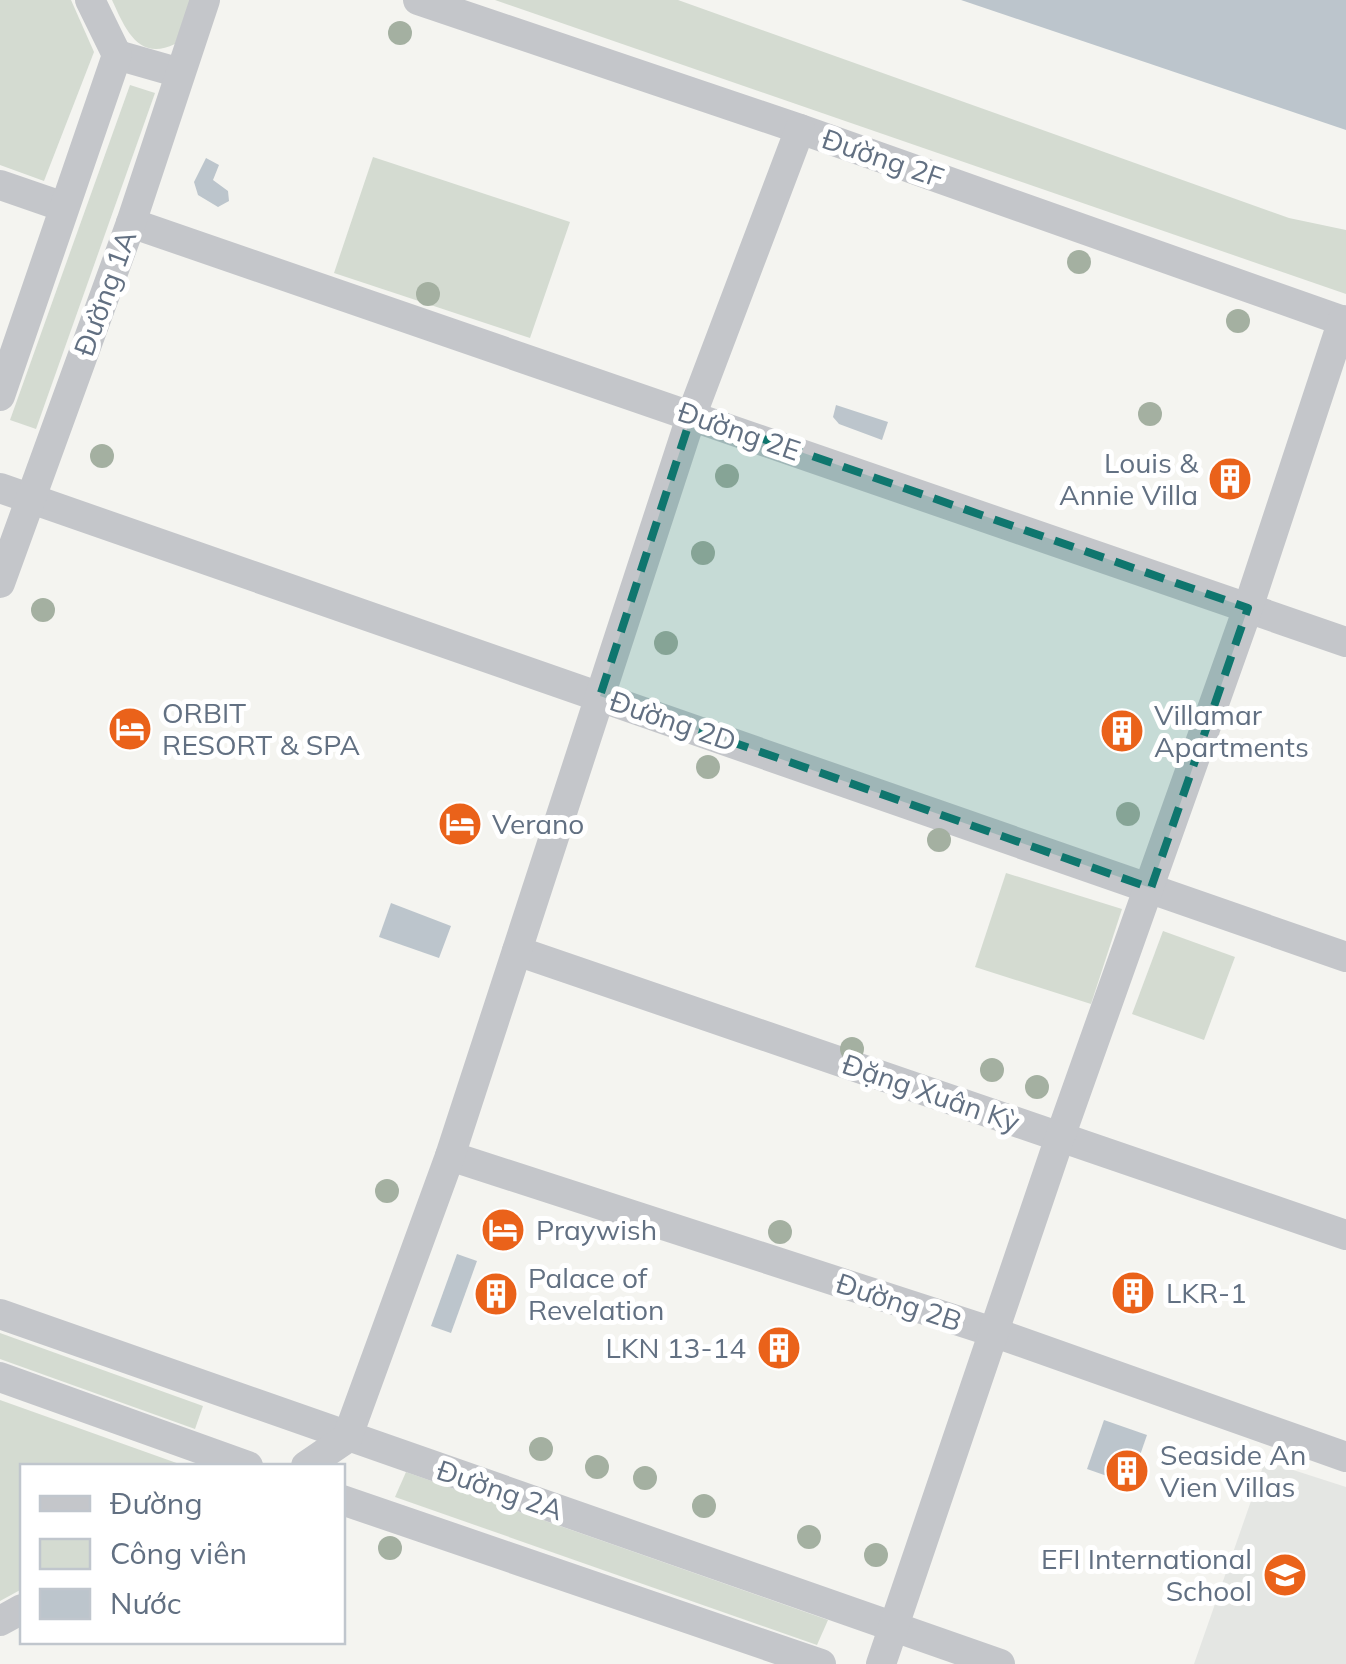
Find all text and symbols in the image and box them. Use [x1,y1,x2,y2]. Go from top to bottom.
street label: Đường 2F [818,120,949,195]
street label: Đường 1A [66,225,144,360]
street label: Đường 2E [673,393,805,468]
place label: Louis & Annie Villa [1059,445,1199,512]
building icon: Louis & Annie Villa [1207,456,1253,502]
street label: Đường 2D [605,683,741,758]
place label: ORBIT RESORT & SPA [162,695,360,762]
place label: Villamar Apartments [1154,697,1309,764]
hotel icon: ORBIT RESORT & SPA [107,706,153,752]
building icon: Villamar Apartments [1099,708,1145,754]
hotel icon: Verano [437,801,483,847]
place label: Verano [492,806,584,841]
street label: Đặng Xuân Kỳ [838,1046,1024,1139]
hotel icon: Praywish [480,1207,526,1253]
place label: Praywish [536,1212,657,1247]
place label: Palace of Revelation [528,1260,664,1327]
street label: Đường 2B [832,1265,966,1338]
building icon: LKR-1 [1110,1270,1156,1316]
building icon: Palace of Revelation [473,1271,519,1317]
place label: LKR-1 [1166,1275,1247,1310]
building icon: LKN 13-14 [756,1325,802,1371]
place label: LKN 13-14 [606,1330,746,1365]
place label: Seaside An Vien Villas [1160,1437,1306,1504]
building icon: Seaside An Vien Villas [1104,1448,1150,1494]
street label: Đường 2A [433,1452,568,1528]
legend [20,1464,345,1644]
text: Đường [110,1484,203,1522]
text: Công viên [110,1534,247,1572]
place label: EFI International School [1041,1541,1252,1608]
school or university icon: EFI International School [1262,1552,1308,1598]
text: Nước [110,1584,182,1622]

